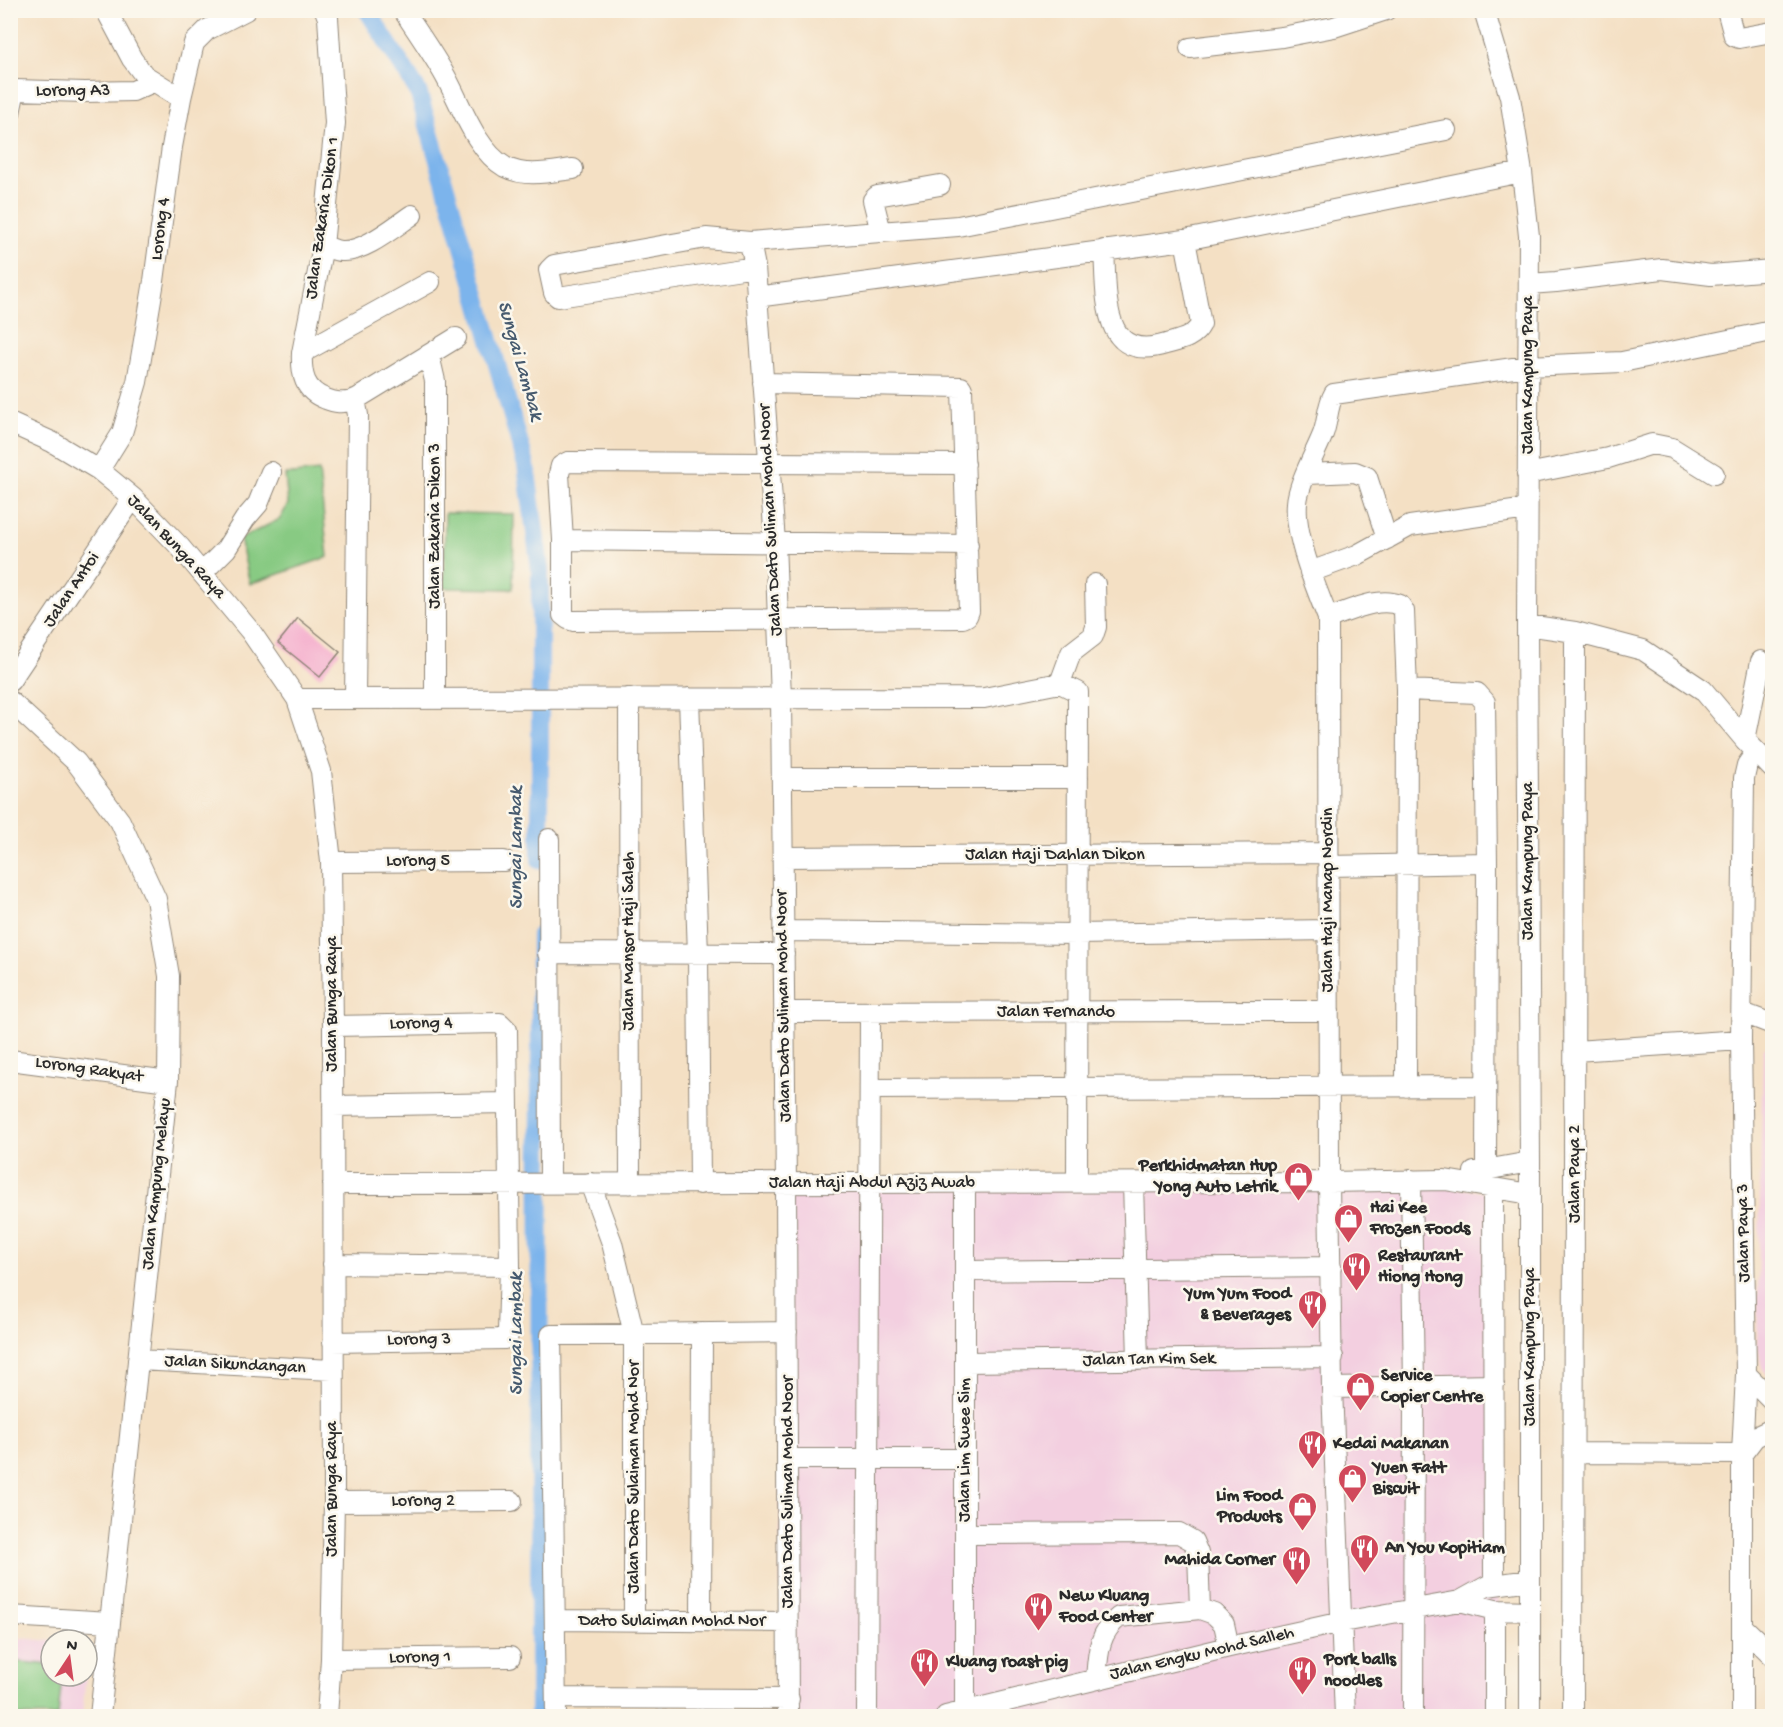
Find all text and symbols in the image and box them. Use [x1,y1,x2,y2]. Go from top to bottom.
street label: Lorong A3 [36,81,110,102]
street label: Jalan Zakaria Dikon 1 [301,136,345,300]
street label: Lorong 4 [147,196,175,262]
street label: Jalan Kampung Paya [1518,295,1539,454]
water label: Sungai Lambak [491,299,548,425]
street label: Jalan Dato Suliman Mohd Noor [754,402,788,637]
street label: Jalan Zakaria Dikon 3 [425,443,446,609]
street label: Jalan Bunga Raya [122,490,230,604]
street label: Jalan Antoi [39,548,105,632]
street label: Jalan Kampung Paya [1518,781,1539,940]
water label: Sungai Lambak [506,784,529,909]
street label: Jalan Haji Manap Nordin [1318,807,1339,992]
street label: Jalan Haji Dahlan Dikon [965,845,1145,866]
street label: Lorong 5 [386,851,450,872]
street label: Jalan Mansor Haji Saleh [619,851,640,1030]
street label: Jalan Dato Suliman Mohd Noor [771,888,797,1122]
street label: Jalan Bunga Raya [322,935,343,1072]
street label: Jalan Fernando [997,1002,1115,1023]
street label: Lorong 4 [389,1013,453,1035]
street label: Lorong Rakyat [34,1052,146,1088]
street label: Jalan Kampung Melayu [138,1097,177,1271]
street label: Jalan Paya 2 [1565,1125,1586,1223]
place label: Perkhidmatan Hup Yong Auto Letrik [1138,1156,1279,1198]
shop icon: Perkhidmatan Hup Yong Auto Letrik [1282,1160,1314,1202]
street label: Jalan Haji Abdul Aziz Awab [769,1173,976,1194]
street label: Jalan Paya 3 [1733,1183,1755,1283]
place label: Hai Kee Frozen Foods [1369,1198,1471,1240]
shop icon: Hai Kee Frozen Foods [1333,1202,1365,1244]
place label: Restaurant Hiong Hong [1377,1246,1463,1288]
restaurant icon: Restaurant Hiong Hong [1341,1250,1373,1292]
street label: Jalan Kampung Paya [1520,1267,1541,1426]
water label: Sungai Lambak [506,1270,529,1395]
place label: Yum Yum Food & Beverages [1183,1284,1293,1326]
restaurant icon: Yum Yum Food & Beverages [1296,1288,1328,1330]
street label: Lorong 3 [387,1329,451,1351]
street label: Jalan Tan Kim Sek [1083,1348,1217,1372]
street label: Jalan Sikundangan [164,1351,307,1379]
street label: Jalan Dato Sulaiman Mohd Nor [624,1359,645,1594]
place label: Service Copier Centre [1380,1366,1484,1408]
shop icon: Service Copier Centre [1344,1370,1376,1412]
street label: Jalan Dato Suliman Mohd Noor [778,1374,799,1608]
street label: Jalan Lim Swee Sim [955,1378,976,1522]
street label: Jalan Bunga Raya [322,1420,343,1557]
restaurant icon: Kedai Makanan [1296,1428,1328,1470]
place label: Kedai Makanan [1332,1434,1449,1455]
place label: Yuen Fatt Biscuit [1371,1458,1447,1500]
shop icon: Yuen Fatt Biscuit [1336,1462,1368,1504]
place label: Lim Food Products [1216,1486,1284,1528]
shop icon: Lim Food Products [1287,1490,1319,1532]
street label: Lorong 2 [391,1491,455,1512]
restaurant icon: An You Kopitiam [1348,1532,1380,1574]
place label: An You Kopitiam [1384,1538,1505,1559]
restaurant icon: Mahida Corner [1280,1544,1312,1586]
place label: Mahida Corner [1164,1550,1278,1571]
place label: New Kluang Food Center [1058,1586,1155,1628]
restaurant icon: New Kluang Food Center [1022,1590,1054,1632]
street label: Dato Sulaiman Mohd Nor [578,1611,767,1632]
street label: Jalan Engku Mohd Salleh [1108,1622,1297,1685]
north arrow [39,1628,99,1688]
text: N [64,1636,79,1657]
restaurant icon: Kluang roast pig [909,1646,941,1688]
street label: Lorong 1 [389,1647,451,1669]
place label: Pork balls noodles [1323,1650,1397,1692]
place label: Kluang roast pig [945,1652,1068,1673]
restaurant icon: Pork balls noodles [1287,1654,1319,1696]

